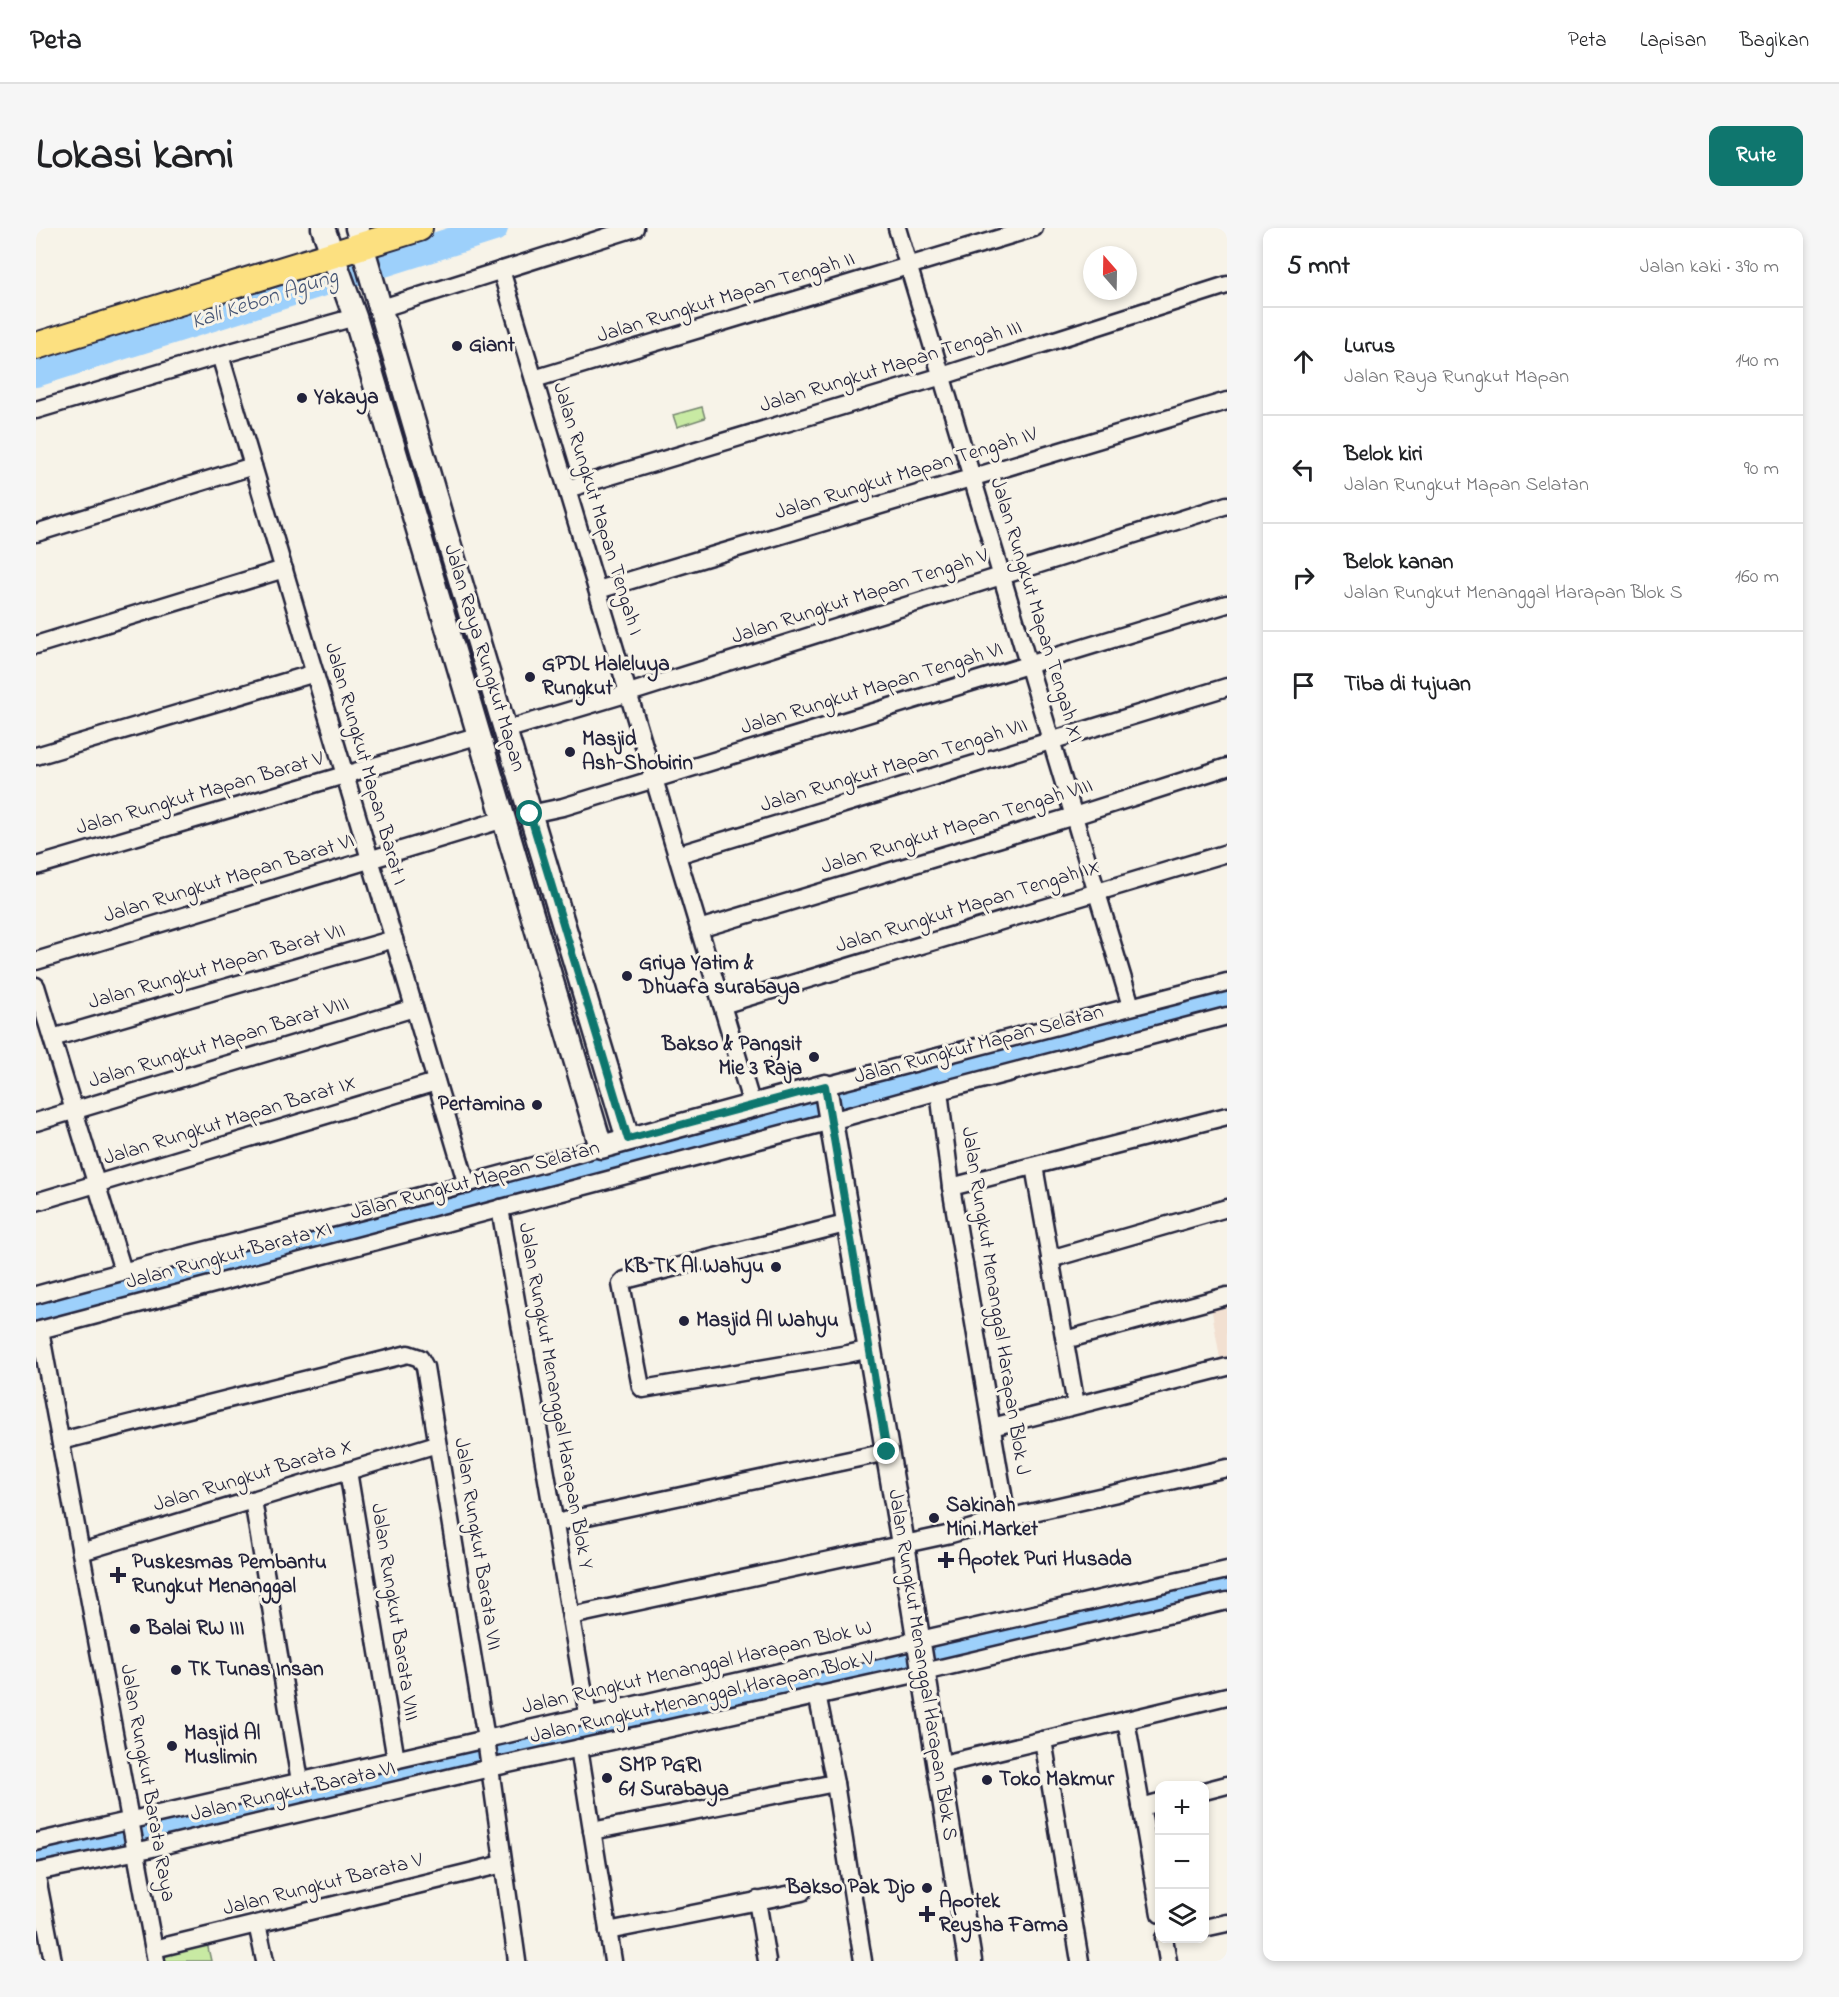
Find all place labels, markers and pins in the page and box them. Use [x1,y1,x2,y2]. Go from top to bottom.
place label: Giant [469,331,516,361]
marker: Giant [450,339,464,353]
place label: Yakaya [313,383,379,415]
marker: Yakaya [295,391,309,405]
place label: GPDL Haleluya Rungkut [542,650,669,706]
marker: GPDL Haleluya Rungkut [523,670,537,684]
place label: Masjid Ash-Shobirin [582,725,693,779]
marker: Masjid Ash-Shobirin [563,745,577,759]
place label: Griya Yatim & Dhuafa surabaya [638,949,800,1005]
marker: Griya Yatim & Dhuafa surabaya [620,969,634,983]
place label: Bakso & Pangsit Mie 3 Raja [661,1030,803,1084]
marker: Bakso & Pangsit Mie 3 Raja [807,1050,821,1064]
place label: Pertamina [438,1090,525,1120]
marker: Pertamina [530,1098,544,1112]
place label: KB TK Al Wahyu [624,1252,764,1284]
marker: KB TK Al Wahyu [769,1260,783,1274]
place label: Masjid Al Wahyu [696,1306,839,1338]
marker: Masjid Al Wahyu [677,1314,691,1328]
place label: Sakinah Mini Market [946,1491,1039,1545]
marker: Sakinah Mini Market [927,1511,941,1525]
place label: Apotek Puri Husada [958,1545,1132,1575]
place label: Puskesmas Pembantu Rungkut Menanggal [132,1548,327,1604]
marker: Apotek Puri Husada [939,1553,953,1567]
marker: Puskesmas Pembantu Rungkut Menanggal [109,1566,127,1584]
place label: Balai RW III [146,1614,244,1644]
marker: Balai RW III [128,1622,142,1636]
place label: TK Tunas Insan [188,1655,324,1685]
marker: TK Tunas Insan [169,1663,183,1677]
place label: Masjid Al Muslimin [184,1719,261,1773]
marker: Masjid Al Muslimin [165,1739,179,1753]
place label: SMP PGRI 61 Surabaya [619,1751,729,1807]
place label: Toko Makmur [999,1765,1114,1795]
marker: SMP PGRI 61 Surabaya [600,1771,614,1785]
marker: Toko Makmur [980,1773,994,1787]
place label: Bakso Pak Djo [785,1873,915,1903]
marker: Bakso Pak Djo [920,1881,934,1895]
place label: Apotek Reysha Farma [939,1887,1068,1943]
marker: Apotek Reysha Farma [920,1907,934,1921]

